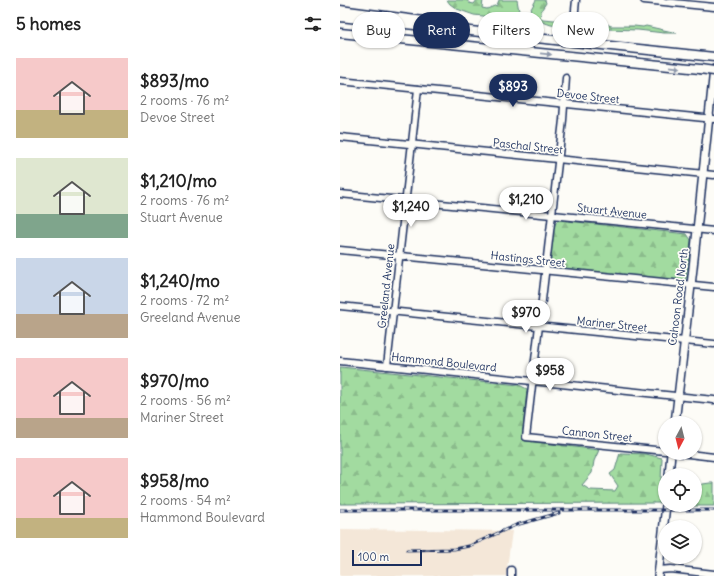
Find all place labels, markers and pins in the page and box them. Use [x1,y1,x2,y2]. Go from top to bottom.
pin: $893 [489,74,537,108]
pin: $1,210 [493,187,559,221]
pin: $1,240 [378,194,444,228]
pin: $970 [502,300,550,334]
pin: $958 [526,358,574,392]

